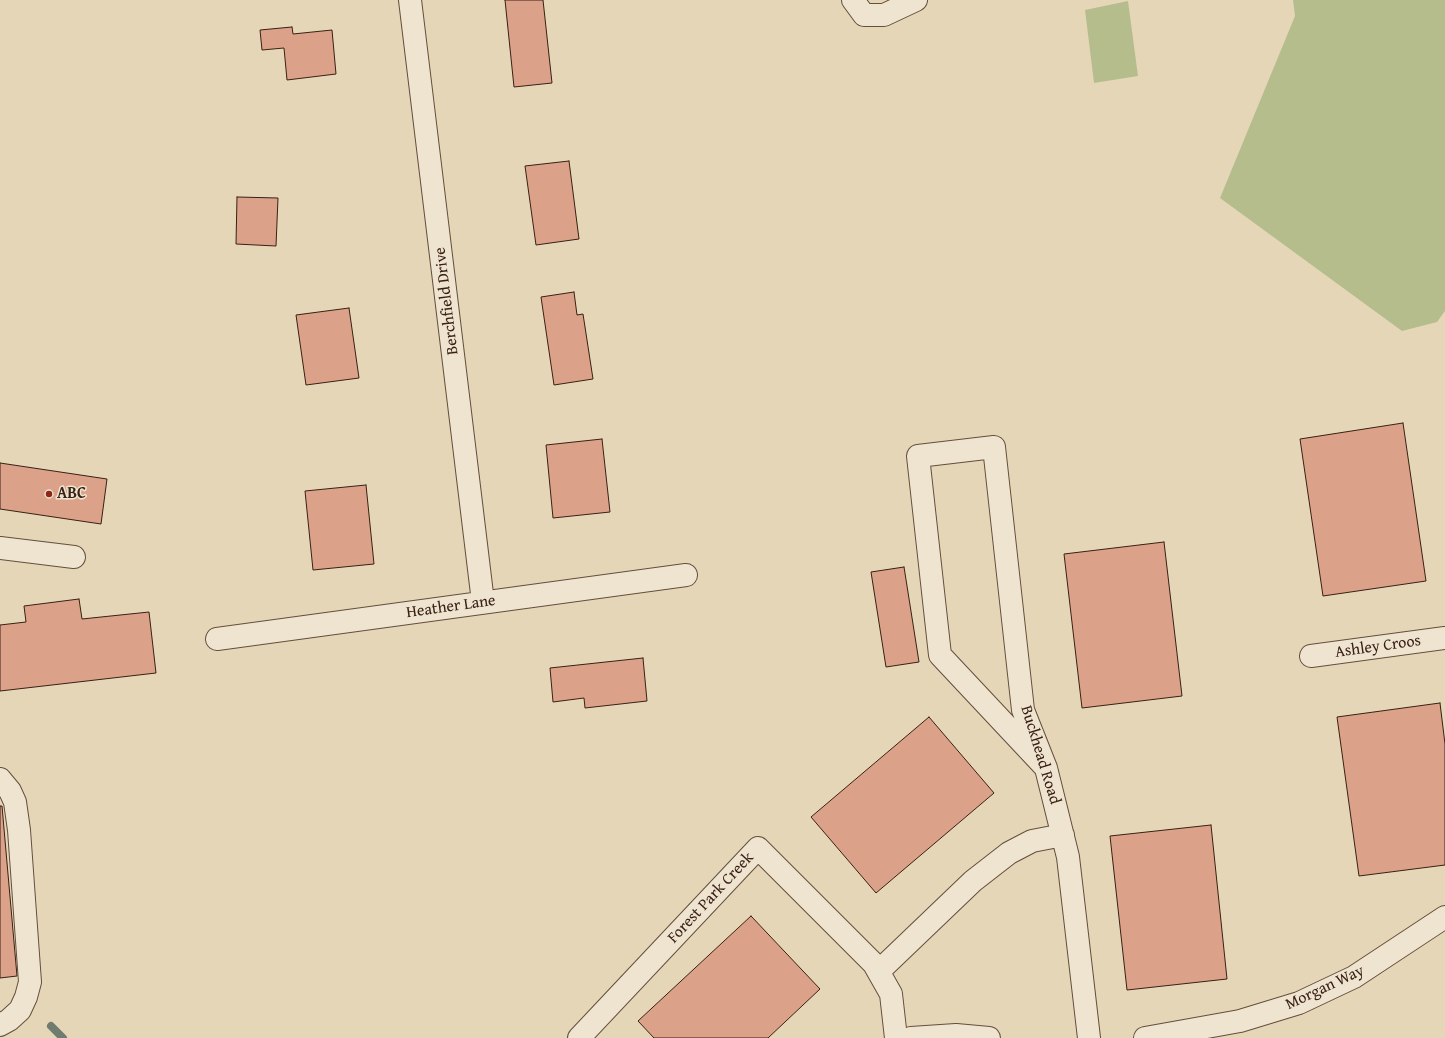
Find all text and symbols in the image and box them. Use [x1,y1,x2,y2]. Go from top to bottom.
street label: Berchfield Drive [431,246,463,356]
place label: ABC [57,484,86,504]
marker: ABC [44,489,54,499]
street label: Heather Lane [405,591,497,623]
street label: Ashley Croos [1334,631,1422,663]
street label: Buckhead Road [1016,703,1064,807]
street label: Forest Park Creek [664,849,758,947]
street label: Morgan Way [1283,961,1367,1015]

